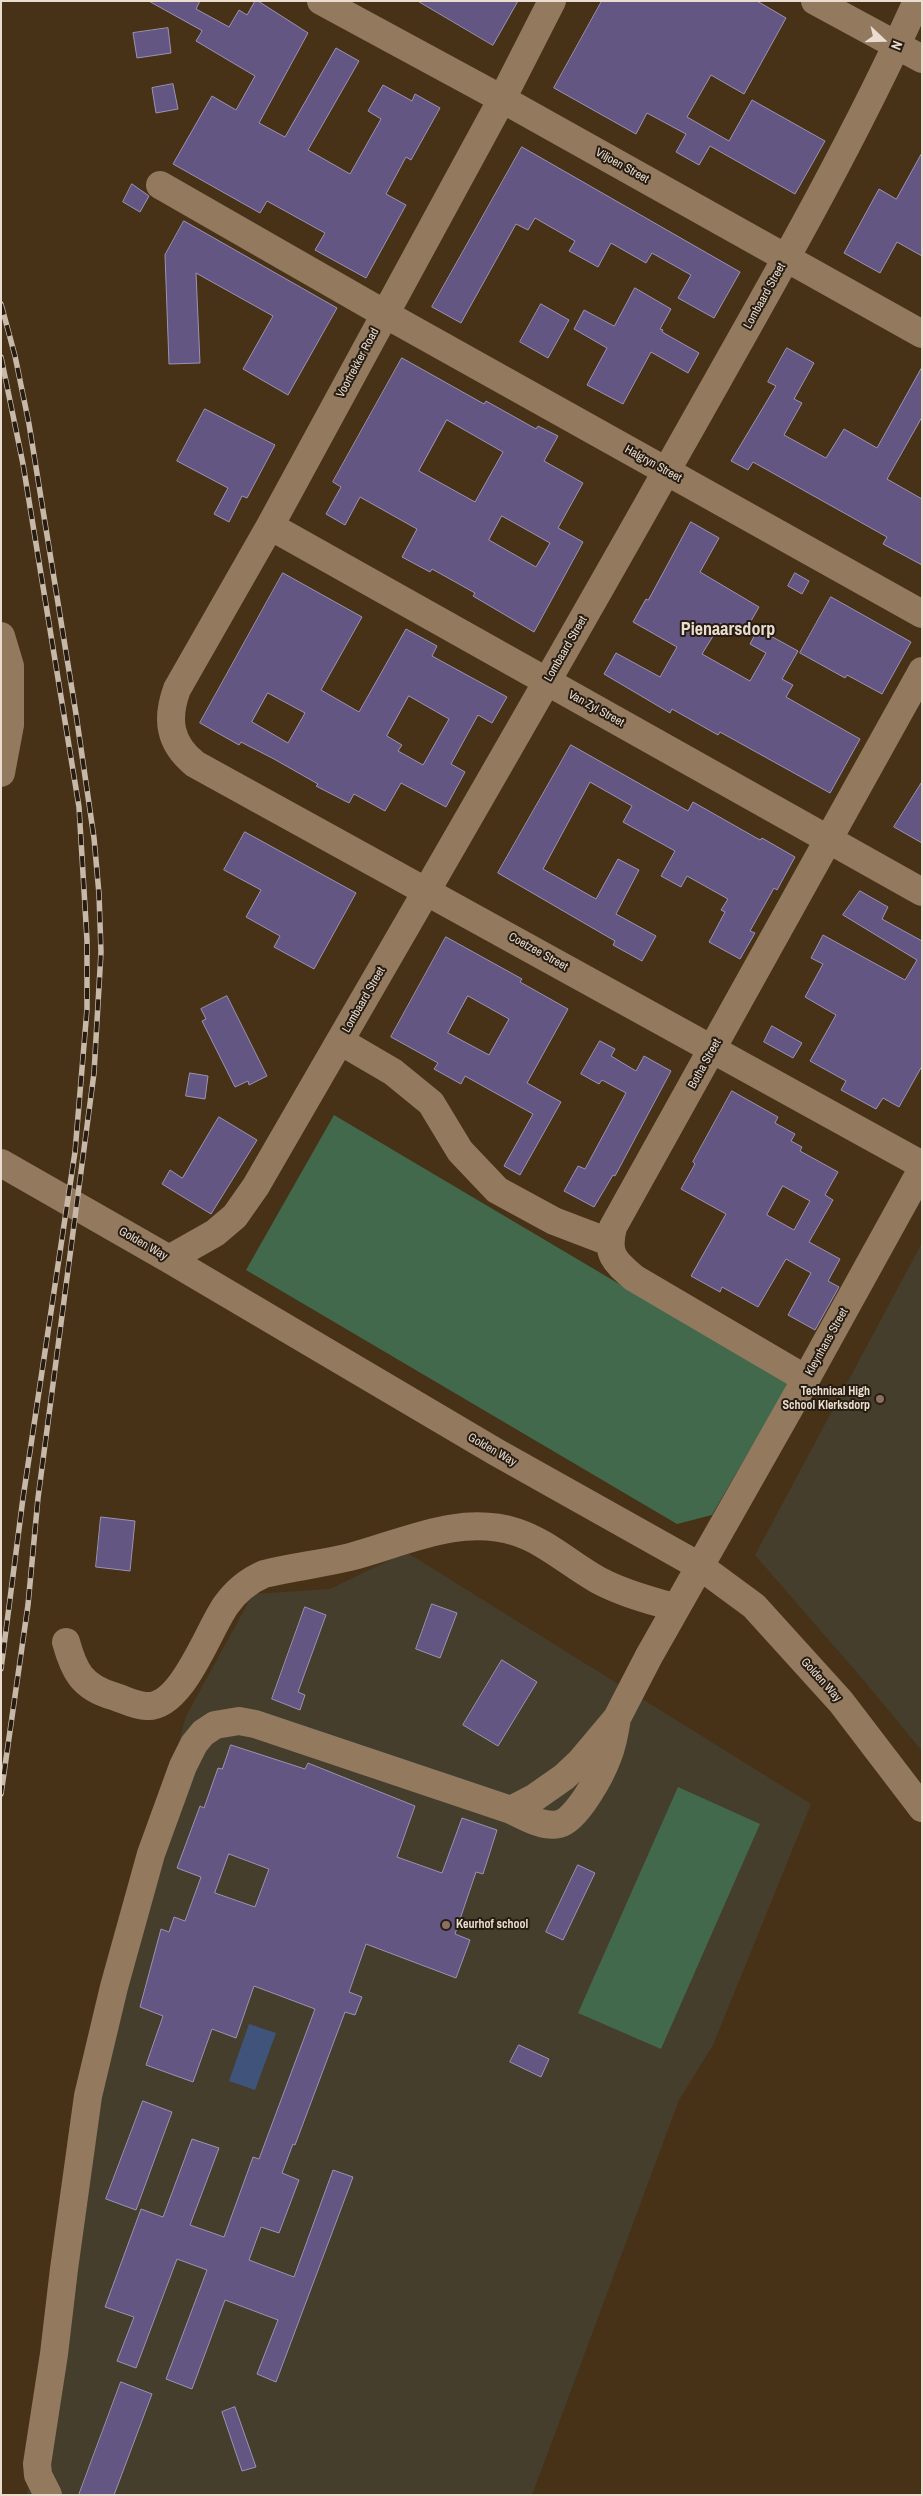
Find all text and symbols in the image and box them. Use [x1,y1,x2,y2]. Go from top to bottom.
north arrow [858,15,908,65]
text: N [887,38,907,52]
street label: Viljoen Street [593,145,651,187]
street label: Lombaard Street [741,260,789,332]
street label: Voortrekker Road [334,326,382,400]
street label: Halgryn Street [622,442,684,486]
street label: Lombaard Street [541,614,591,684]
district label: Pienaarsdorp [681,619,775,641]
street label: Van Zyl Street [566,688,626,730]
street label: Coetzee Street [506,930,570,974]
street label: Lombaard Street [339,965,389,1035]
street label: Botha Street [685,1037,725,1091]
street label: Golden Way [116,1224,170,1264]
street label: Kleynhans Street [803,1306,851,1378]
place label: Technical High School Klerksdorp [783,1385,870,1413]
marker: Technical High School Klerksdorp [874,1393,886,1405]
street label: Golden Way [465,1430,519,1470]
street label: Golden Way [798,1655,844,1705]
place label: Keurhof school [456,1918,528,1932]
marker: Keurhof school [440,1919,452,1931]

